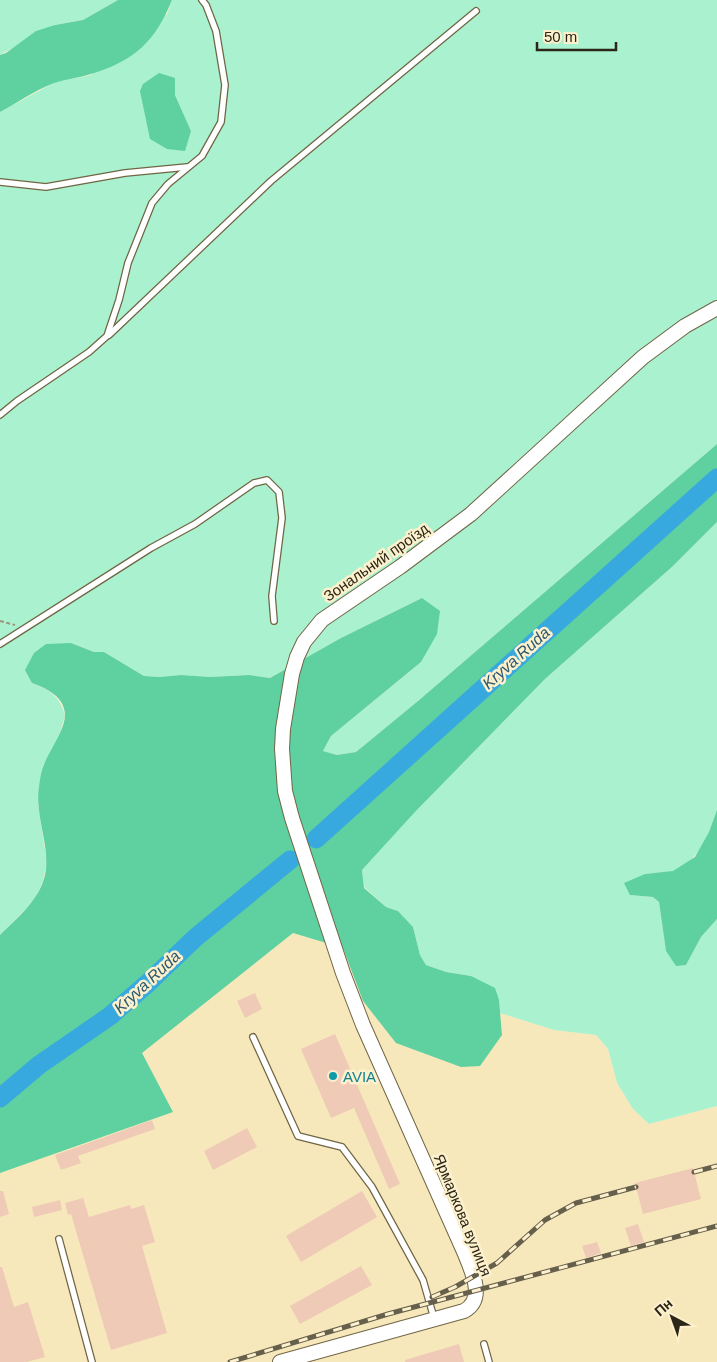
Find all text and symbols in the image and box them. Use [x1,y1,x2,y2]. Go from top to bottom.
scale bar [537,20,616,52]
text: 50 m [544,28,577,45]
street label: Зональний проїзд [320,519,432,605]
water label: Kryva Ruda [479,624,553,692]
water label: Kryva Ruda [111,947,183,1017]
place label: AVIA [343,1068,376,1085]
marker: AVIA [327,1070,339,1082]
street label: Ярмаркова вулиця [431,1151,495,1279]
north arrow [647,1292,697,1342]
text: Пн [651,1295,676,1319]

